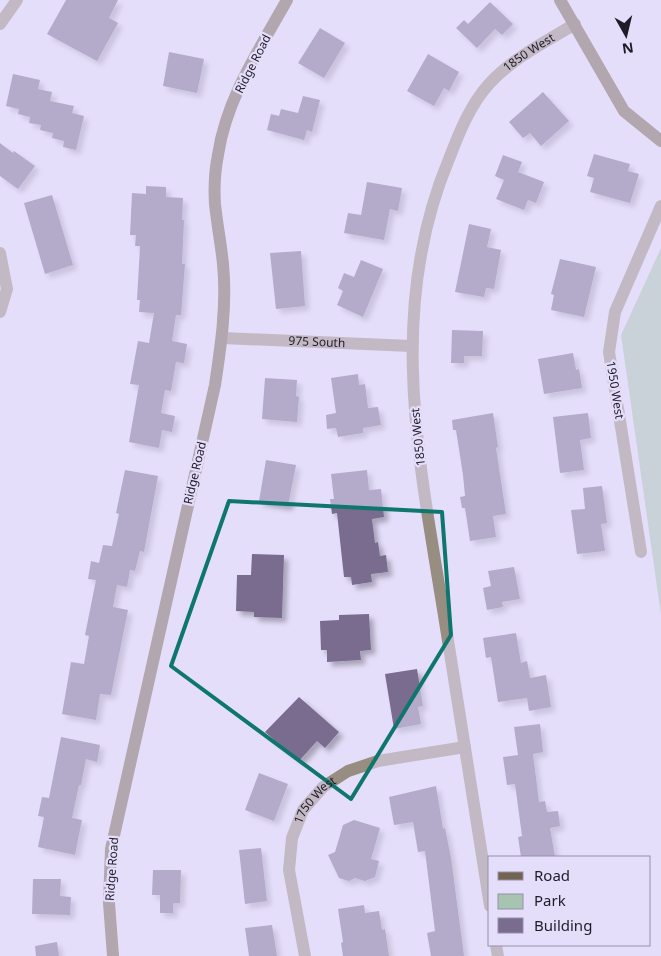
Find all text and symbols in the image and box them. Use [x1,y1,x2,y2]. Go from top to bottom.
north arrow [601,10,651,60]
street label: 1850 West [499,29,558,75]
street label: Ridge Road [230,31,275,96]
text: N [621,38,635,59]
street label: 975 South [288,332,346,351]
street label: 1950 West [603,360,629,421]
street label: 1850 West [406,406,429,467]
street label: Ridge Road [179,440,210,506]
street label: 1750 West [290,772,340,826]
street label: Ridge Road [101,836,122,902]
legend [488,856,651,946]
text: Road [534,865,570,885]
text: Park [534,890,566,910]
text: Building [534,915,592,935]

